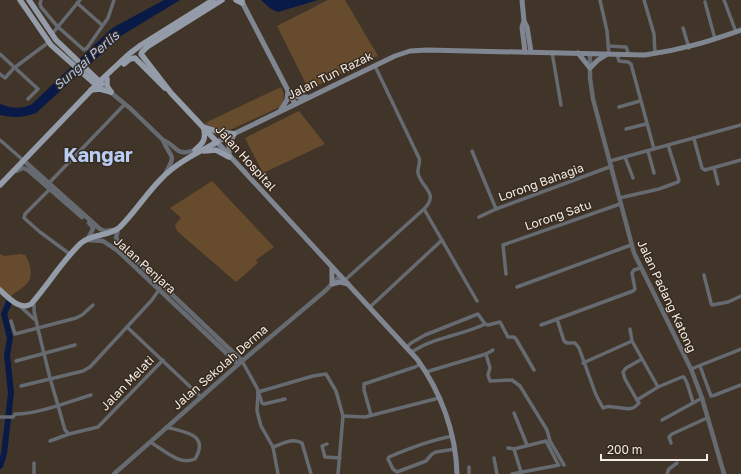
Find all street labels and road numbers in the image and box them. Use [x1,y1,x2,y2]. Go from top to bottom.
street label: Jalan Tun Razak [285,48,375,102]
street label: Jalan Hospital [213,122,279,194]
street label: Lorong Bahagia [496,160,586,204]
street label: Lorong Satu [523,197,593,233]
street label: Jalan Penjara [111,233,179,297]
street label: Jalan Padang Katong [634,237,700,355]
street label: Jalan Sekolah Derma [169,322,271,412]
street label: Jalan Melati [97,353,157,413]

